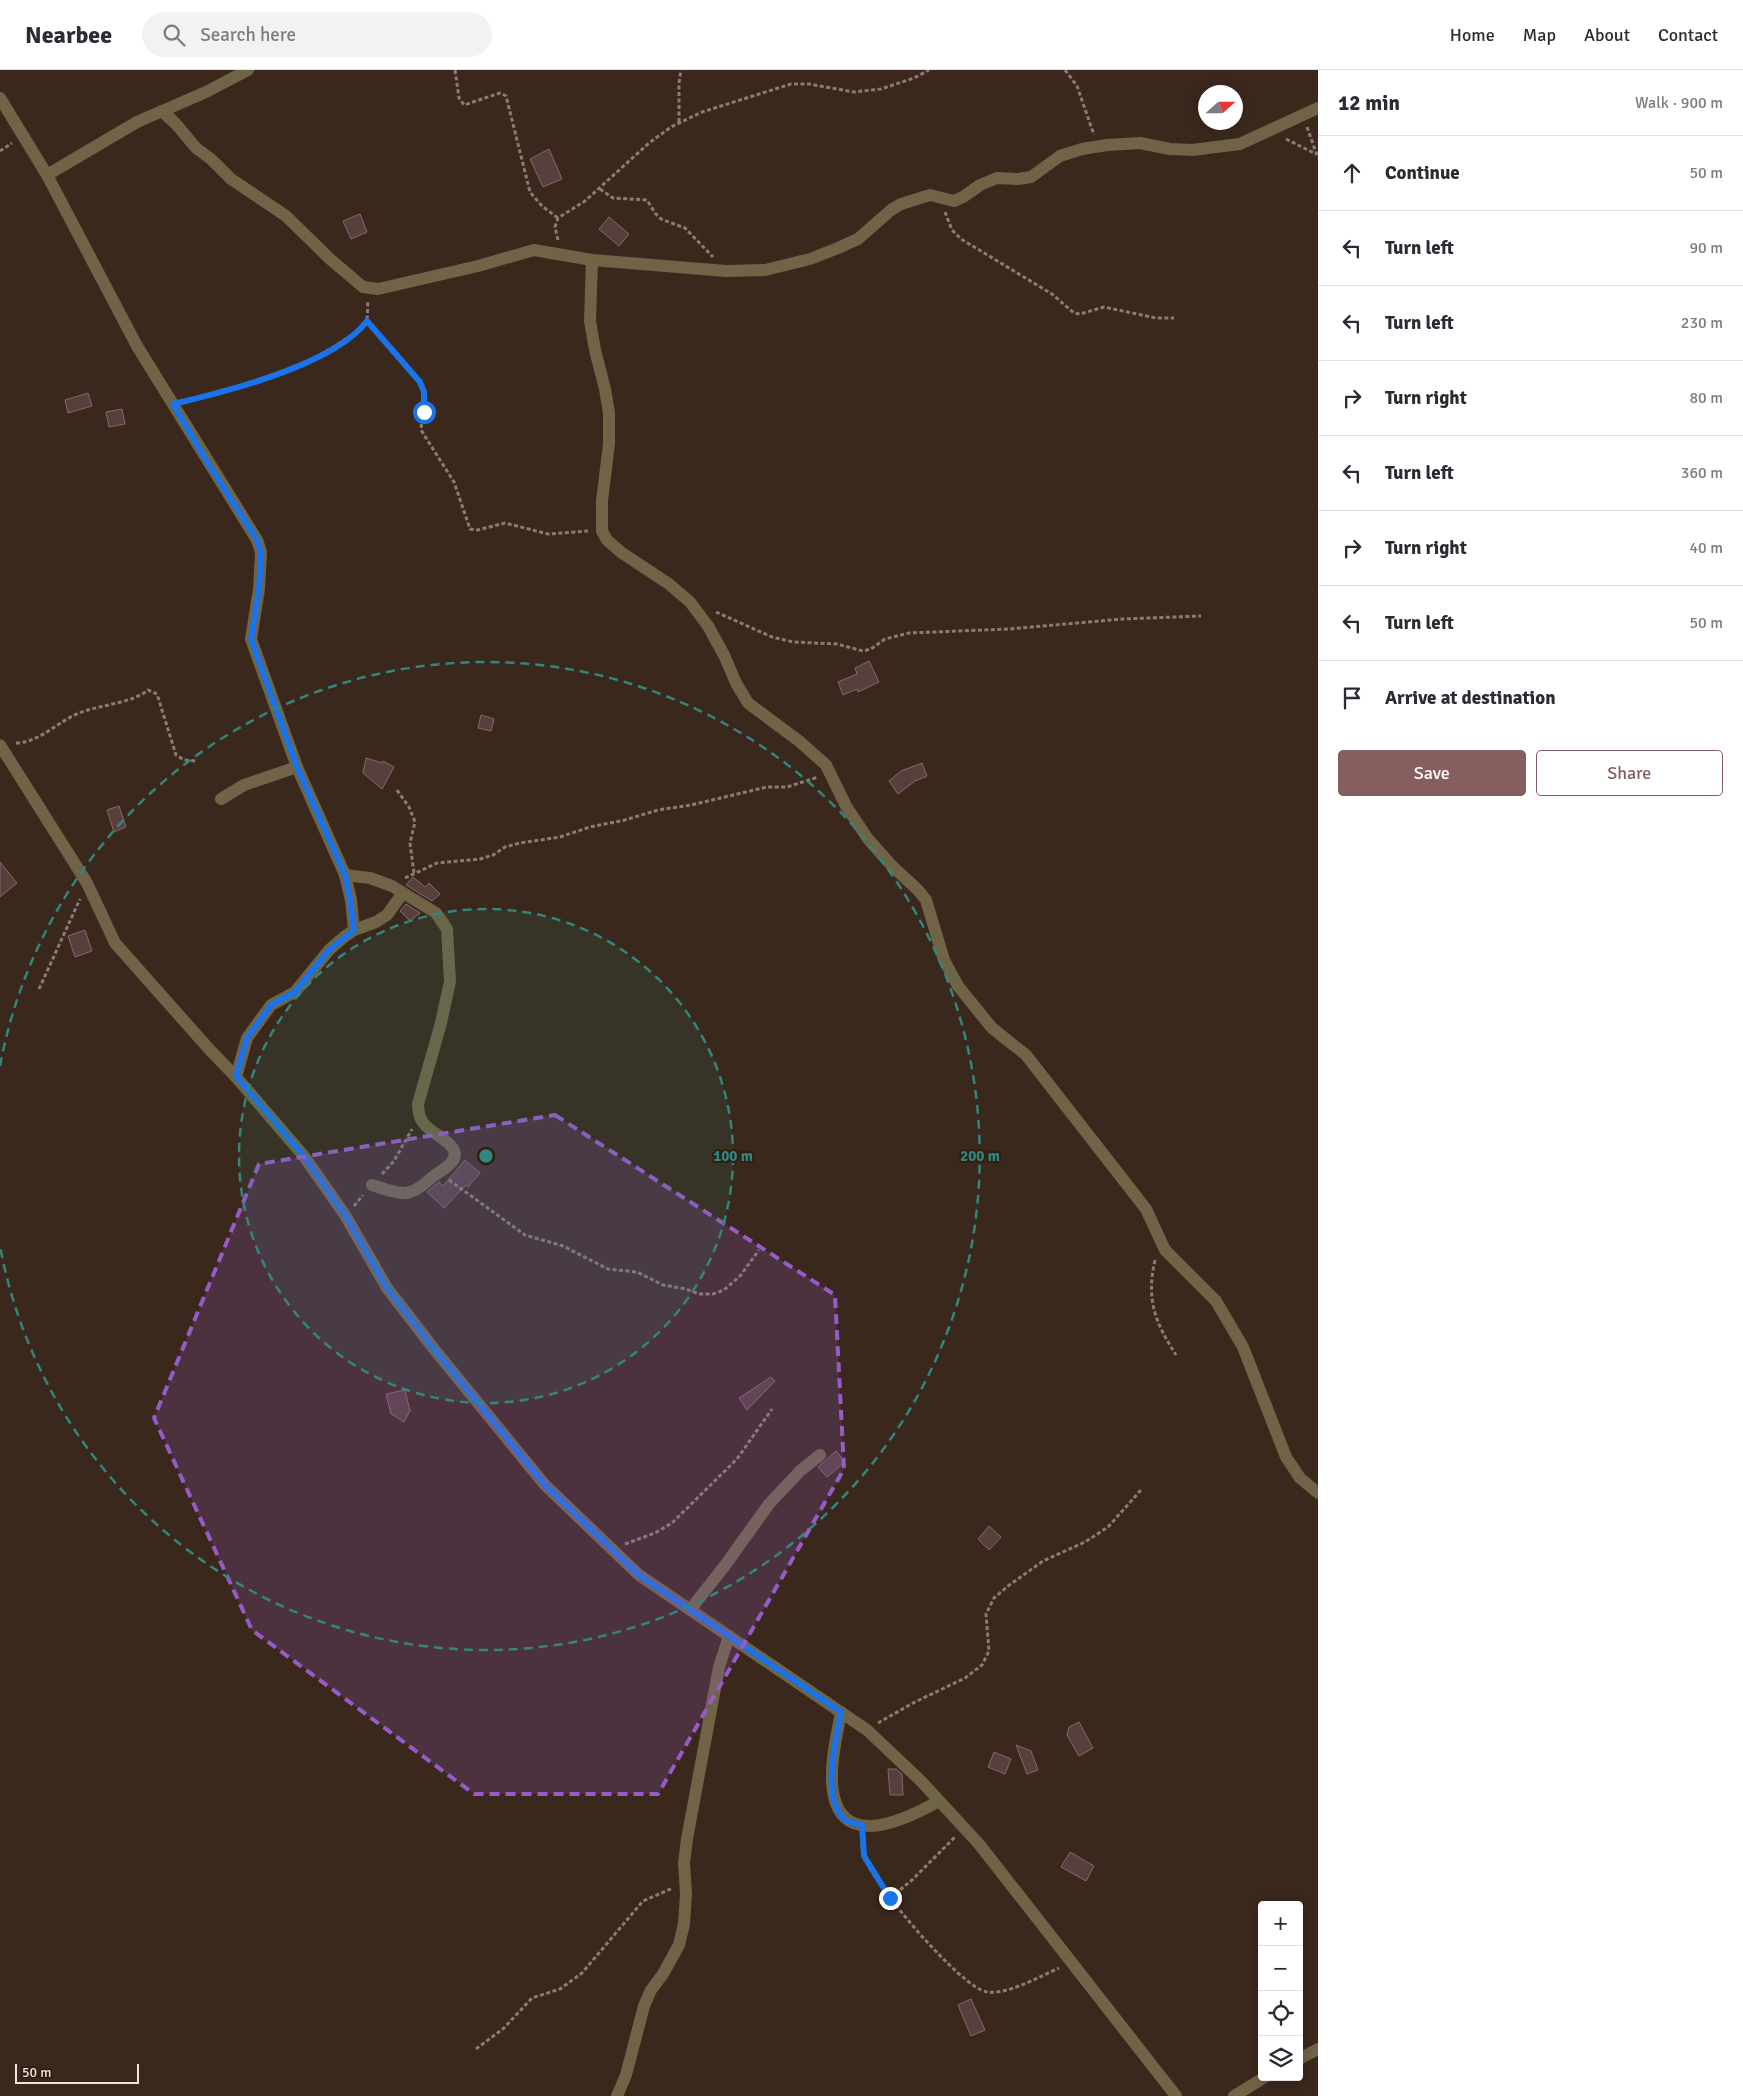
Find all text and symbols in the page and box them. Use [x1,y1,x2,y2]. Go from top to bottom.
search box [142,12,492,57]
text: Nearbee [25,20,112,50]
icon: search [160,21,188,49]
text: Search here [200,23,296,47]
text: Home [1450,24,1495,46]
text: Map [1523,24,1556,46]
text: About [1584,24,1630,46]
text: Contact [1658,24,1718,46]
north arrow [1198,85,1243,130]
text: 12 min [1338,90,1400,116]
text: Walk · 900 m [1635,93,1723,113]
icon: ahead [1338,159,1366,187]
text: Continue [1385,161,1460,185]
text: 50 m [1689,163,1723,183]
icon: left [1338,234,1366,262]
text: Turn left [1385,236,1454,260]
text: 90 m [1689,238,1723,258]
icon: left [1338,309,1366,337]
text: Turn left [1385,311,1454,335]
text: 230 m [1681,313,1723,333]
icon: right [1338,384,1366,412]
text: Turn right [1385,386,1467,410]
text: 80 m [1689,388,1723,408]
route start [413,401,436,424]
icon: left [1338,459,1366,487]
text: Turn left [1385,461,1454,485]
text: 360 m [1681,463,1723,483]
icon: right [1338,534,1366,562]
text: Turn right [1385,536,1467,560]
text: 40 m [1689,538,1723,558]
icon: left [1338,609,1366,637]
text: Turn left [1385,611,1454,635]
text: 50 m [1689,613,1723,633]
icon: arrive [1338,684,1366,712]
text: Arrive at destination [1385,686,1556,710]
button: Save [1338,750,1526,796]
button: Share [1536,750,1723,796]
centre of rings [477,1147,495,1165]
text: 100 m [713,1147,753,1165]
text: 200 m [960,1147,1000,1165]
route end [879,1887,902,1910]
map controls [1258,1901,1303,2081]
button: + [1258,1901,1303,1946]
button: − [1258,1946,1303,1991]
button: locate [1258,1991,1303,2036]
button: layers [1258,2036,1303,2081]
scale bar [15,2061,139,2084]
text: 50 m [22,2064,51,2081]

